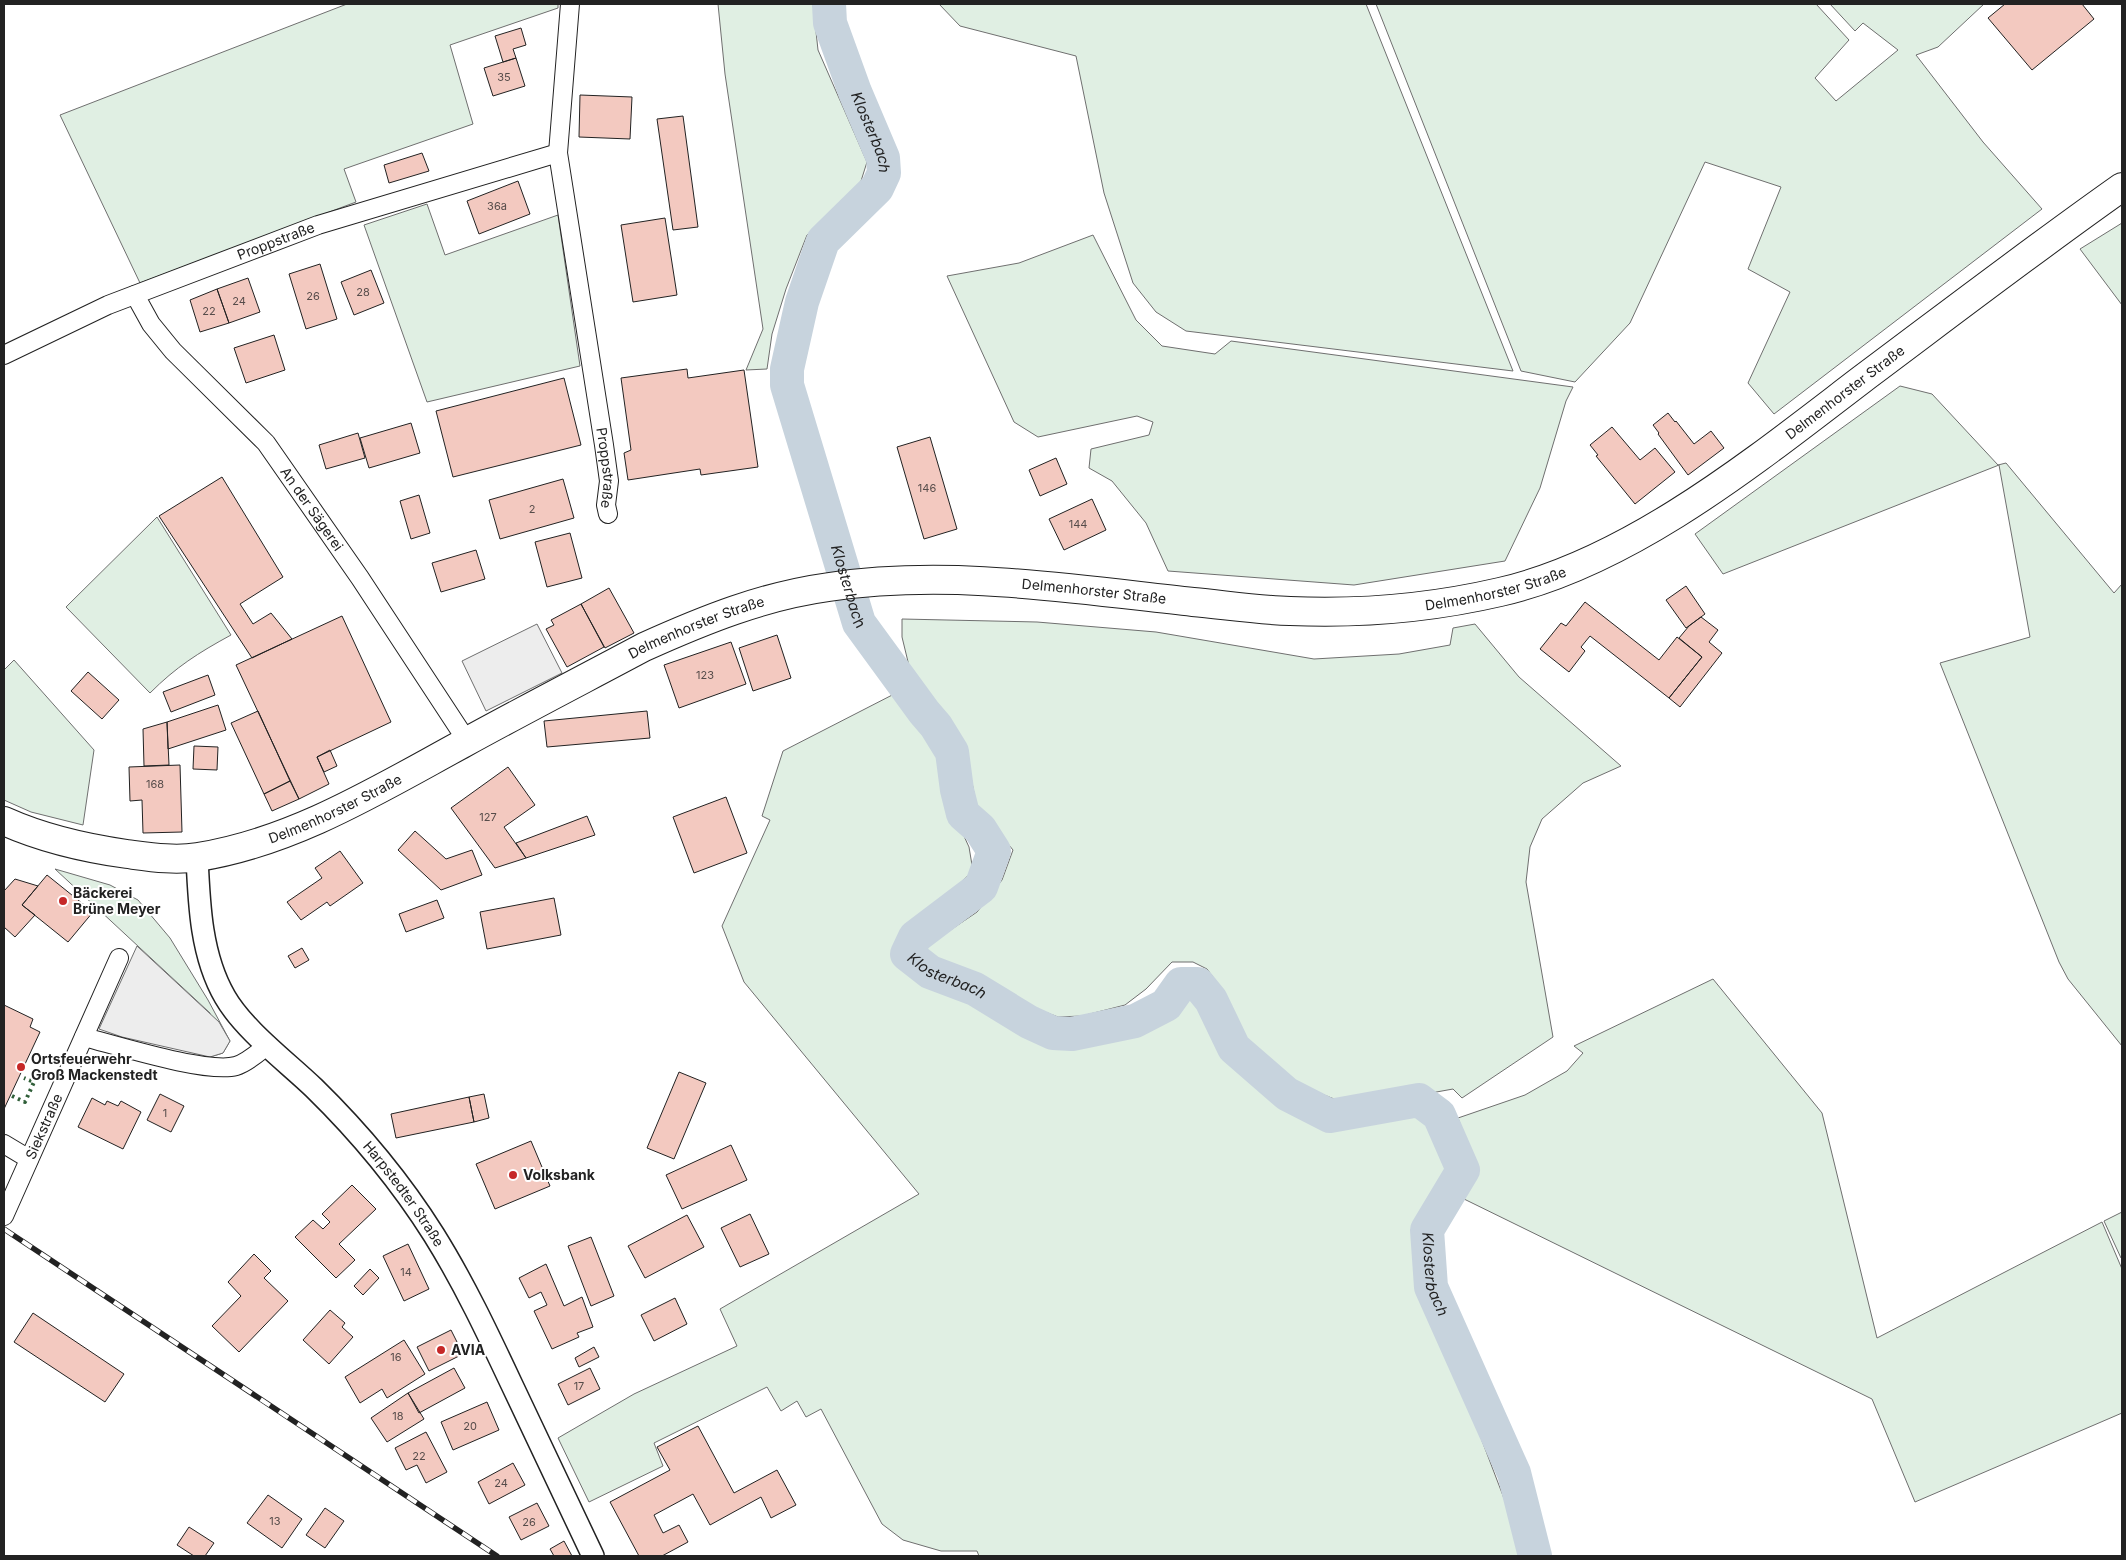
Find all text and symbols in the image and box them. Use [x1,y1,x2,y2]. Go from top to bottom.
house number: 35 [497,70,511,84]
water label: Klosterbach [847,89,894,174]
house number: 36a [487,199,507,213]
street label: Proppstraße [235,218,317,263]
house number: 28 [356,285,370,299]
house number: 26 [306,289,320,303]
house number: 24 [232,294,246,308]
house number: 22 [202,304,216,318]
street label: Delmenhorster Straße [1782,342,1908,443]
street label: Proppstraße [593,426,618,509]
street label: An der Sägerei [277,463,347,554]
house number: 146 [918,481,936,495]
house number: 2 [529,502,535,516]
house number: 144 [1069,517,1087,531]
water label: Klosterbach [827,542,870,632]
street label: Delmenhorster Straße [1424,563,1569,613]
street label: Delmenhorster Straße [1021,575,1167,607]
street label: Delmenhorster Straße [625,592,766,662]
house number: 123 [696,668,714,682]
street label: Delmenhorster Straße [266,770,404,847]
house number: 168 [146,777,164,791]
house number: 127 [479,810,497,824]
place label: Bäckerei Brüne Meyer [73,884,161,917]
marker: Bäckerei Brüne Meyer [57,895,69,907]
water label: Klosterbach [904,948,990,1003]
place label: Ortsfeuerwehr Groß Mackenstedt [31,1050,158,1083]
marker: Ortsfeuerwehr Groß Mackenstedt [15,1061,27,1073]
street label: Siekstraße [21,1091,65,1162]
house number: 1 [163,1106,167,1120]
street label: Harpstedter Straße [360,1137,448,1250]
place label: Volksbank [523,1166,596,1183]
marker: Volksbank [507,1169,519,1181]
water label: Klosterbach [1418,1232,1453,1319]
house number: 14 [400,1265,412,1279]
place label: AVIA [451,1341,486,1358]
marker: AVIA [435,1344,447,1356]
house number: 16 [390,1350,402,1364]
house number: 17 [574,1379,584,1393]
house number: 18 [392,1409,404,1423]
house number: 20 [463,1419,477,1433]
house number: 22 [412,1449,426,1463]
house number: 24 [494,1476,508,1490]
house number: 13 [269,1514,281,1528]
house number: 26 [522,1515,536,1529]

